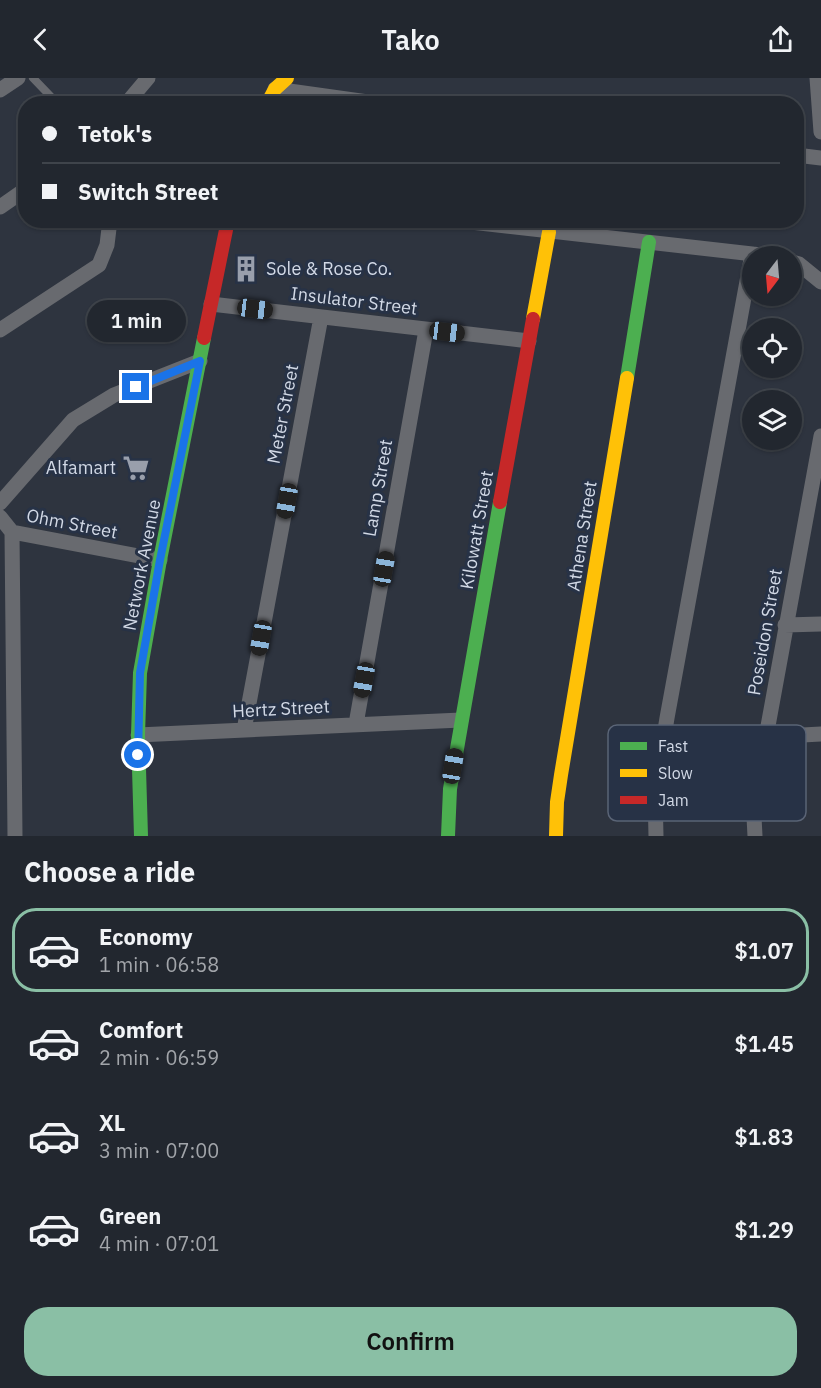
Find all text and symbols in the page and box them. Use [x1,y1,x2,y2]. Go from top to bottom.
text: Tako [381,22,440,57]
icon: back [24,23,57,56]
icon: share [764,23,797,56]
text: Tetok's [78,119,152,148]
text: Switch Street [78,177,219,206]
north arrow [742,246,802,306]
map controls [742,246,802,450]
building icon: Sole & Rose Co. [231,254,261,284]
place label: Sole & Rose Co. [266,257,392,280]
street label: Insulator Street [289,281,419,320]
car [236,298,274,320]
callout: 1 min [86,300,186,342]
text: 1 min [111,307,162,334]
button: locate [742,318,802,378]
car [428,321,466,343]
street label: Meter Street [262,362,303,466]
route end [122,373,149,400]
button: layers [742,390,802,450]
street label: Lamp Street [358,437,397,538]
supermarket icon: Alfamart [121,453,151,483]
place label: Alfamart [46,456,116,479]
street label: Kilowatt Street [455,469,498,591]
street label: Athena Street [561,479,602,593]
car [275,482,299,520]
street label: Network Avenue [118,497,166,632]
street label: Ohm Street [25,503,120,544]
car [372,550,396,588]
street label: Poseidon Street [742,567,787,697]
car [249,619,273,657]
car [352,661,376,699]
street label: Hertz Street [232,694,330,723]
legend [608,725,806,821]
text: Fast [658,736,688,756]
route start [124,741,151,768]
car [441,747,465,785]
text: Slow [658,763,693,783]
text: Jam [658,790,689,810]
text: Choose a ride [24,854,195,889]
text: Economy [99,922,193,951]
icon: car [27,923,81,977]
text: $1.07 [735,936,794,965]
text: 1 min · 06:58 [99,951,219,978]
text: Comfort [99,1015,183,1044]
icon: car [27,1016,81,1070]
text: $1.45 [735,1029,794,1058]
text: 2 min · 06:59 [99,1044,219,1071]
text: XL [99,1108,125,1137]
icon: car [27,1109,81,1163]
text: $1.83 [735,1122,794,1151]
text: 3 min · 07:00 [99,1137,219,1164]
text: Green [99,1201,161,1230]
icon: car [27,1202,81,1256]
text: $1.29 [735,1215,794,1244]
text: 4 min · 07:01 [99,1230,219,1257]
button: Confirm [24,1307,797,1376]

